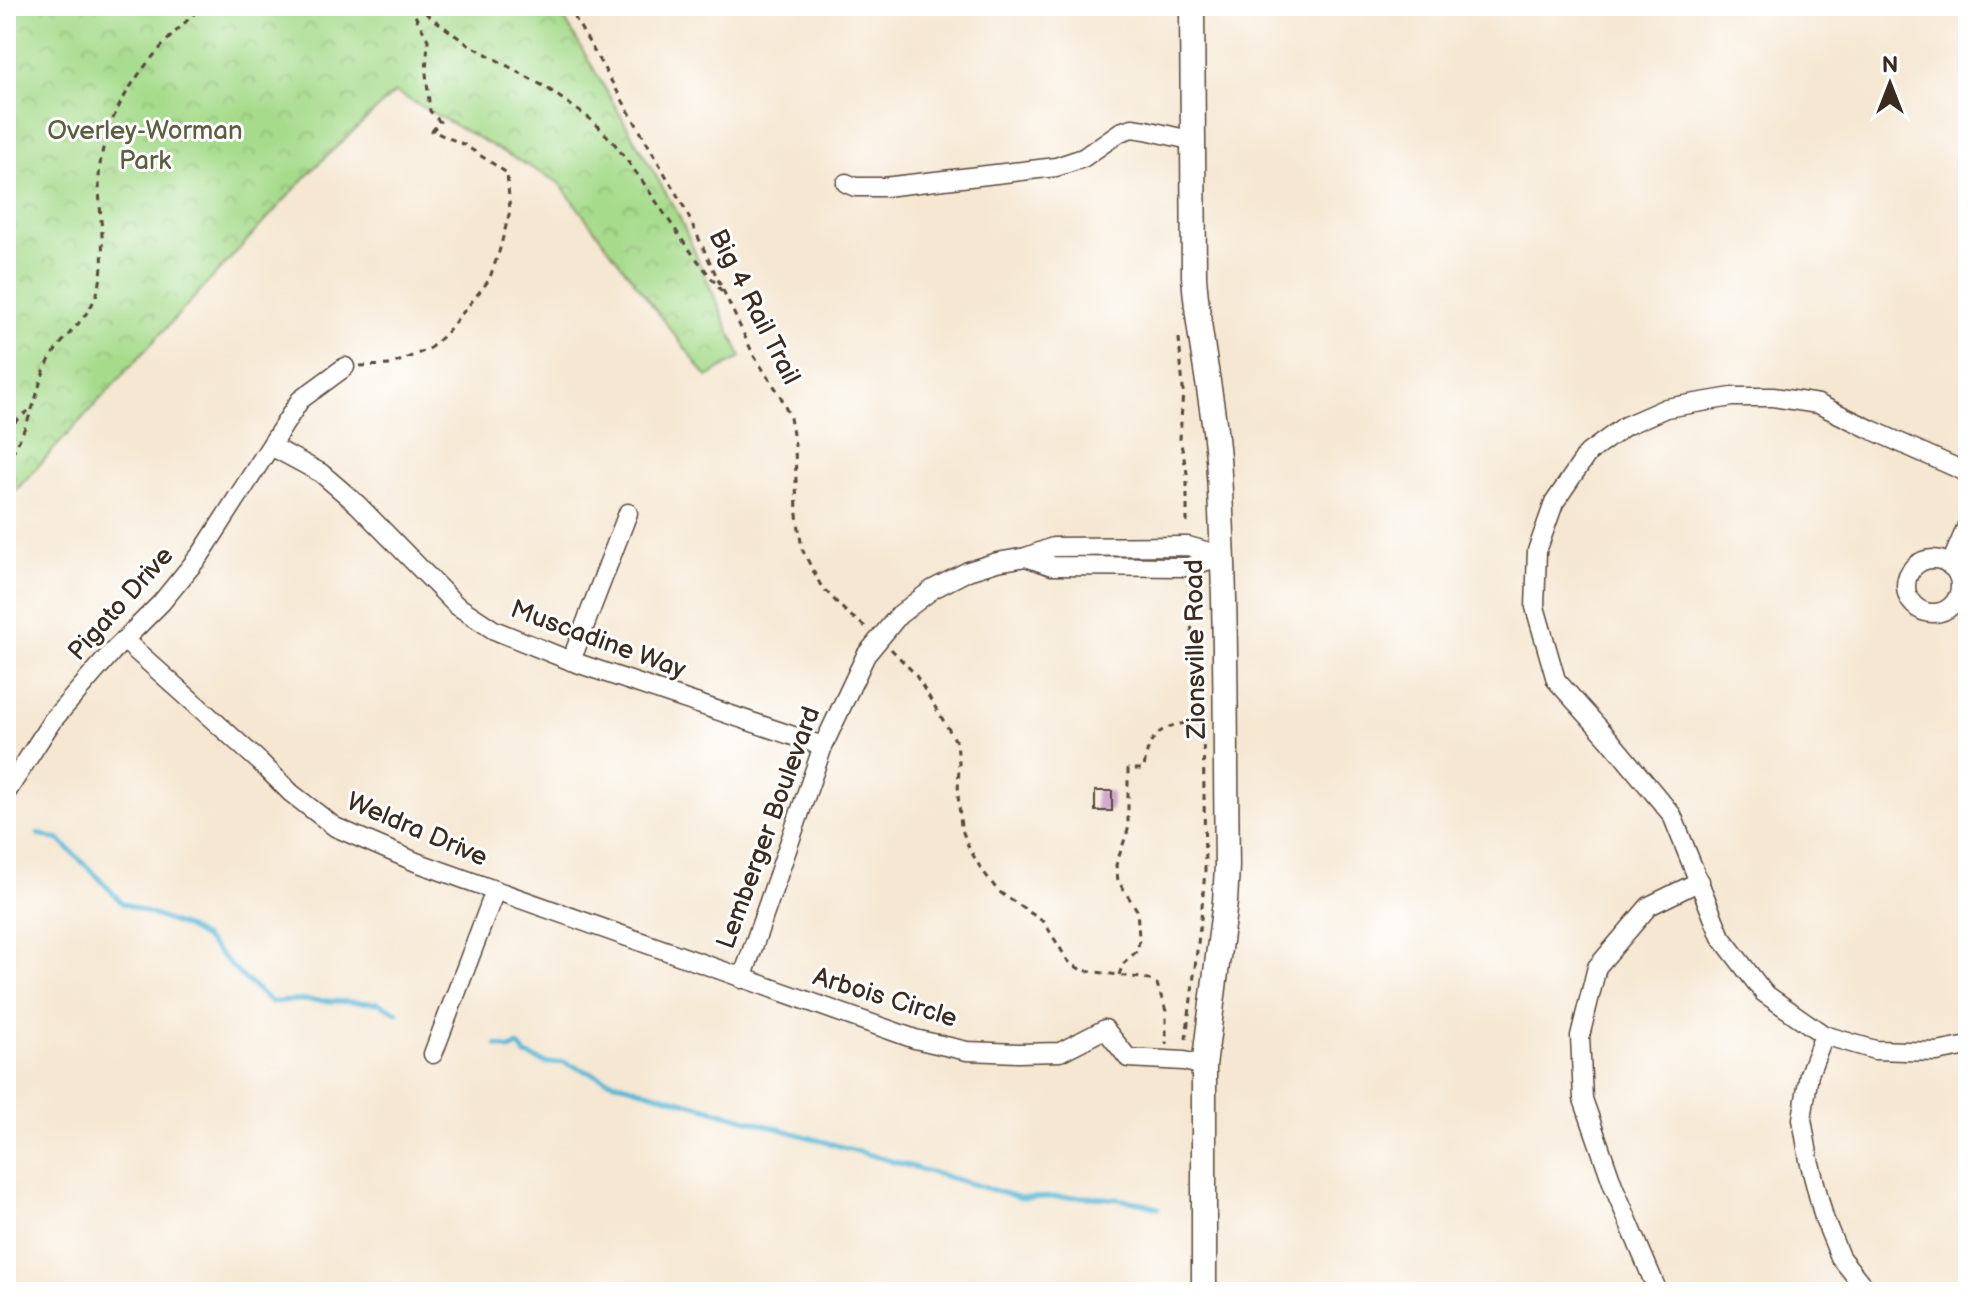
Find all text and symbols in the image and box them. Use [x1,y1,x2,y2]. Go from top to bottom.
north arrow [1850,44,1930,124]
text: N [1882,52,1898,79]
park label: Overley-Worman Park [47,116,243,177]
street label: Big 4 Rail Trail [702,224,806,390]
street label: Pigato Drive [62,541,180,667]
street label: Zionsville Road [1179,559,1213,740]
street label: Muscadine Way [506,594,690,686]
street label: Lemberger Boulevard [711,703,827,953]
street label: Weldra Drive [342,786,492,874]
street label: Arbois Circle [809,961,961,1035]

